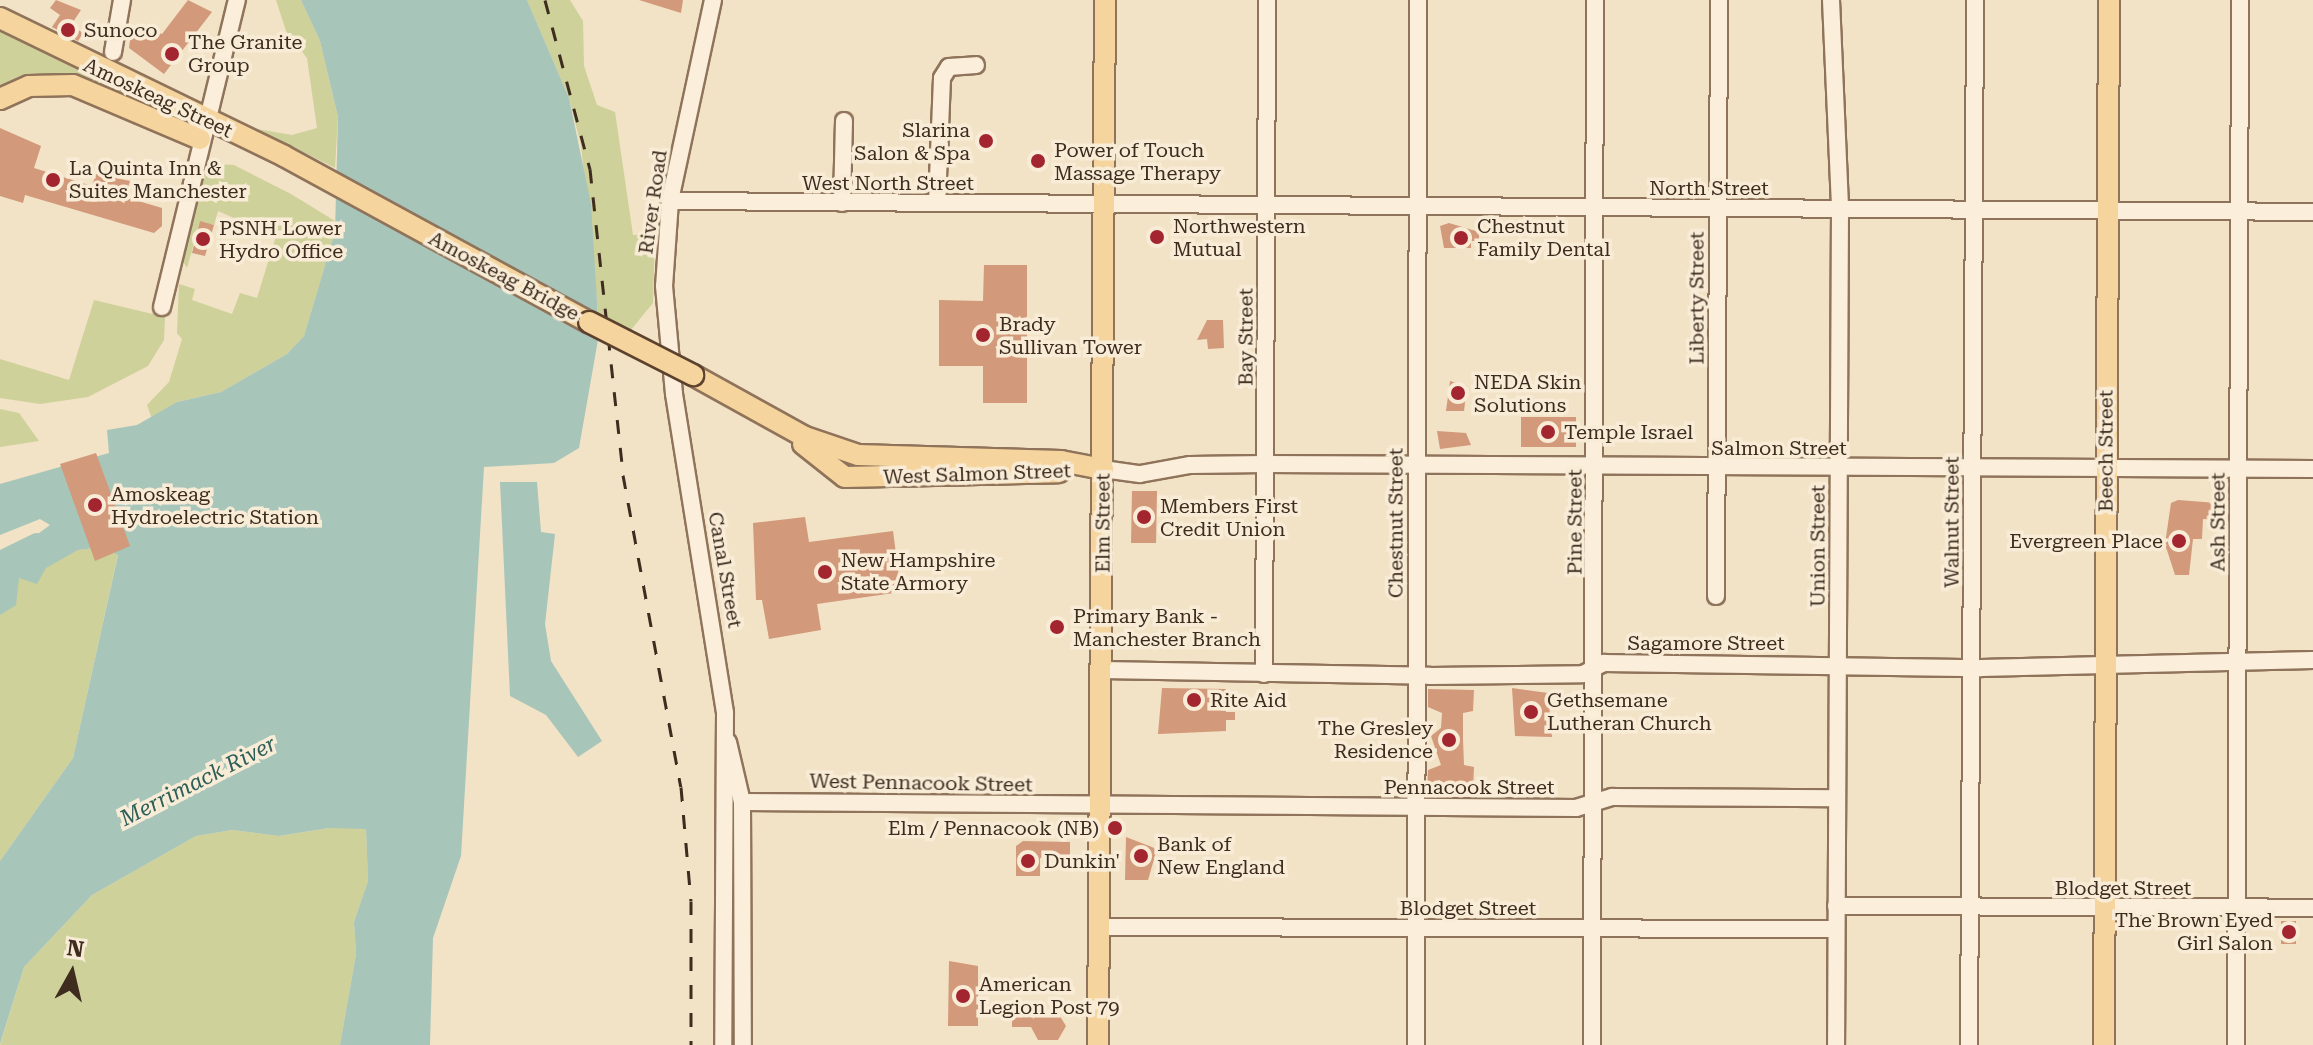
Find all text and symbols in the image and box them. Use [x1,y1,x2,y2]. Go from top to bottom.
place label: Sunoco [84,18,158,42]
marker: Sunoco [59,21,77,39]
place label: The Granite Group [188,30,302,77]
marker: The Granite Group [163,45,181,63]
street label: Amoskeag Street [80,53,236,143]
place label: Slarina Salon & Spa [854,118,970,165]
marker: Slarina Salon & Spa [977,132,995,150]
place label: Power of Touch Massage Therapy [1054,138,1221,185]
street label: River Road [634,148,672,256]
marker: Power of Touch Massage Therapy [1029,152,1047,170]
place label: La Quinta Inn & Suites Manchester [69,156,247,203]
marker: La Quinta Inn & Suites Manchester [44,171,62,189]
street label: West North Street [802,171,974,195]
street label: North Street [1649,176,1769,200]
place label: Northwestern Mutual [1173,214,1306,261]
place label: Chestnut Family Dental [1477,214,1610,261]
place label: PSNH Lower Hydro Office [219,216,343,263]
street label: Amoskeag Bridge [425,226,583,326]
marker: Northwestern Mutual [1148,228,1166,246]
marker: Chestnut Family Dental [1452,229,1470,247]
marker: PSNH Lower Hydro Office [194,230,212,248]
street label: Liberty Street [1685,231,1709,365]
street label: Bay Street [1234,288,1258,386]
place label: Brady Sullivan Tower [999,312,1142,359]
marker: Brady Sullivan Tower [974,326,992,344]
place label: NEDA Skin Solutions [1474,370,1581,417]
marker: NEDA Skin Solutions [1449,384,1467,402]
street label: Beech Street [2094,390,2118,512]
place label: Temple Israel [1564,420,1693,444]
marker: Temple Israel [1539,423,1557,441]
street label: Salmon Street [1711,436,1847,460]
street label: Chestnut Street [1384,448,1408,598]
street label: Walnut Street [1940,456,1964,588]
street label: West Salmon Street [883,459,1071,489]
street label: Pine Street [1563,469,1587,575]
street label: Ash Street [2206,472,2230,572]
street label: Elm Street [1091,473,1115,573]
place label: Amoskeag Hydroelectric Station [111,482,319,529]
street label: Union Street [1806,485,1830,607]
place label: Members First Credit Union [1160,494,1298,541]
marker: Amoskeag Hydroelectric Station [86,496,104,514]
marker: Members First Credit Union [1135,508,1153,526]
street label: Canal Street [703,510,747,630]
place label: Evergreen Place [2009,529,2163,553]
marker: Evergreen Place [2170,532,2188,550]
place label: New Hampshire State Armory [841,548,996,595]
marker: New Hampshire State Armory [816,563,834,581]
place label: Primary Bank - Manchester Branch [1073,604,1261,651]
marker: Primary Bank - Manchester Branch [1048,618,1066,636]
street label: Sagamore Street [1627,631,1785,655]
place label: Rite Aid [1210,688,1287,712]
place label: Gethsemane Lutheran Church [1547,688,1712,735]
marker: Rite Aid [1185,691,1203,709]
marker: Gethsemane Lutheran Church [1522,703,1540,721]
place label: The Gresley Residence [1318,716,1433,763]
water label: Merrimack River [116,730,280,832]
marker: The Gresley Residence [1440,731,1458,749]
street label: West Pennacook Street [809,769,1033,797]
street label: Pennacook Street [1384,775,1554,799]
place label: Elm / Pennacook (NB) [888,816,1099,840]
marker: Elm / Pennacook (NB) [1106,819,1124,837]
place label: Bank of New England [1157,832,1285,879]
marker: Bank of New England [1132,847,1150,865]
place label: Dunkin' [1044,849,1120,873]
marker: Dunkin' [1019,852,1037,870]
street label: Blodget Street [2055,876,2191,900]
street label: Blodget Street [1400,896,1536,920]
place label: The Brown Eyed Girl Salon [2115,908,2273,955]
marker: The Brown Eyed Girl Salon [2280,923,2298,941]
north arrow [32,933,112,1013]
text: N [65,935,86,962]
place label: American Legion Post 79 [979,972,1119,1019]
marker: American Legion Post 79 [954,987,972,1005]

